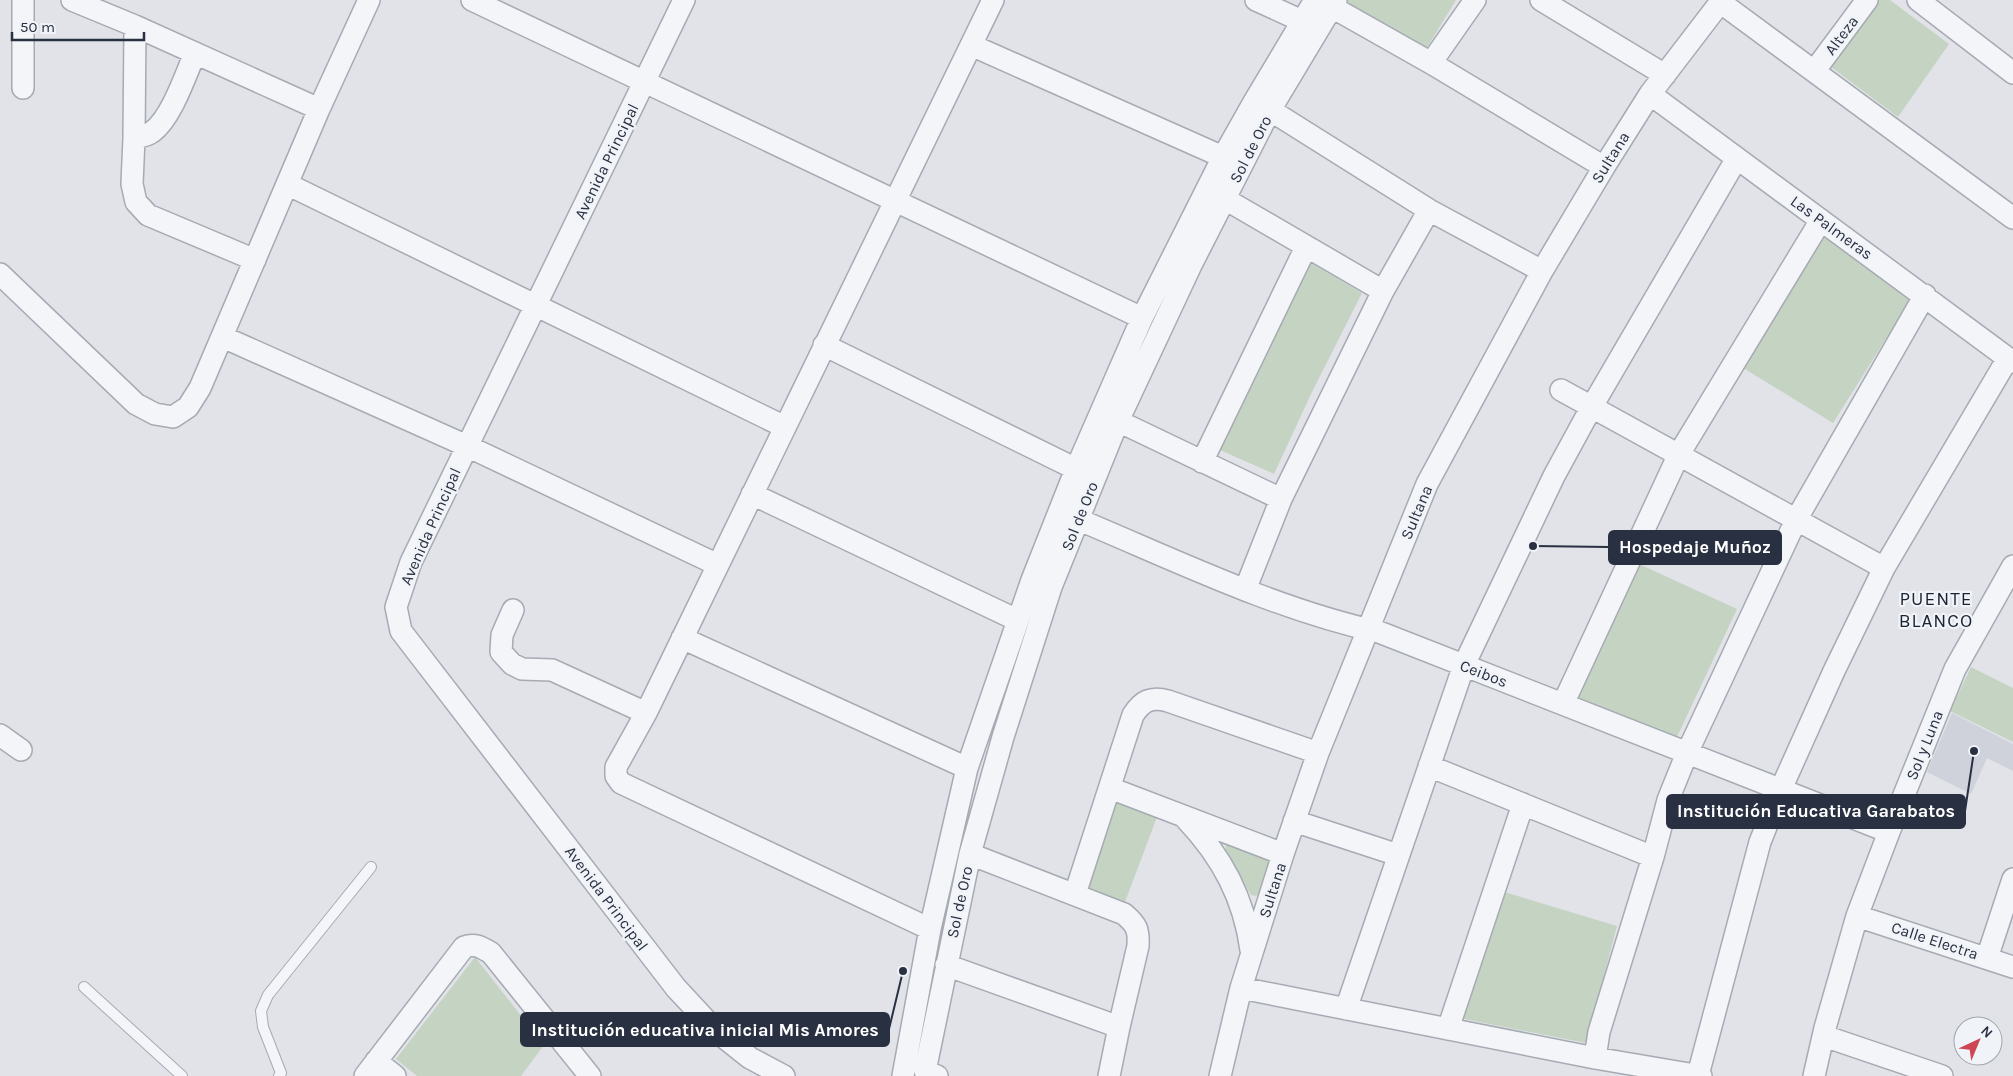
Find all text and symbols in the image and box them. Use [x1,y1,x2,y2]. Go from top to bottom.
scale bar [12,10,145,42]
street label: Alteza [1820,12,1862,59]
text: 50 m [20,18,55,36]
street label: Avenida Principal [570,100,643,222]
street label: Sol de Oro [1225,112,1275,186]
street label: Sultana [1587,128,1634,187]
street label: Las Palmeras [1787,191,1876,264]
street label: Avenida Principal [396,465,465,588]
street label: Sol de Oro [1057,479,1102,554]
street label: Sultana [1397,482,1436,542]
callout: Hospedaje Muñoz [1609,531,1781,564]
text: Hospedaje Muñoz [1619,536,1771,558]
district label: PUENTE BLANCO [1899,588,1973,632]
street label: Ceibos [1457,656,1510,691]
street label: Sol y Luna [1902,708,1947,783]
callout: Institución Educativa Garabatos [1667,795,1965,828]
text: Institución Educativa Garabatos [1677,800,1955,822]
street label: Avenida Principal [561,842,652,954]
street label: Sultana [1255,860,1290,920]
street label: Sol de Oro [943,864,976,940]
street label: Calle Electra [1889,918,1981,963]
callout: Institución educativa inicial Mis Amores [521,1013,889,1046]
north arrow [1953,1016,2003,1066]
text: Institución educativa inicial Mis Amores [531,1019,879,1041]
text: N [1977,1022,1996,1042]

